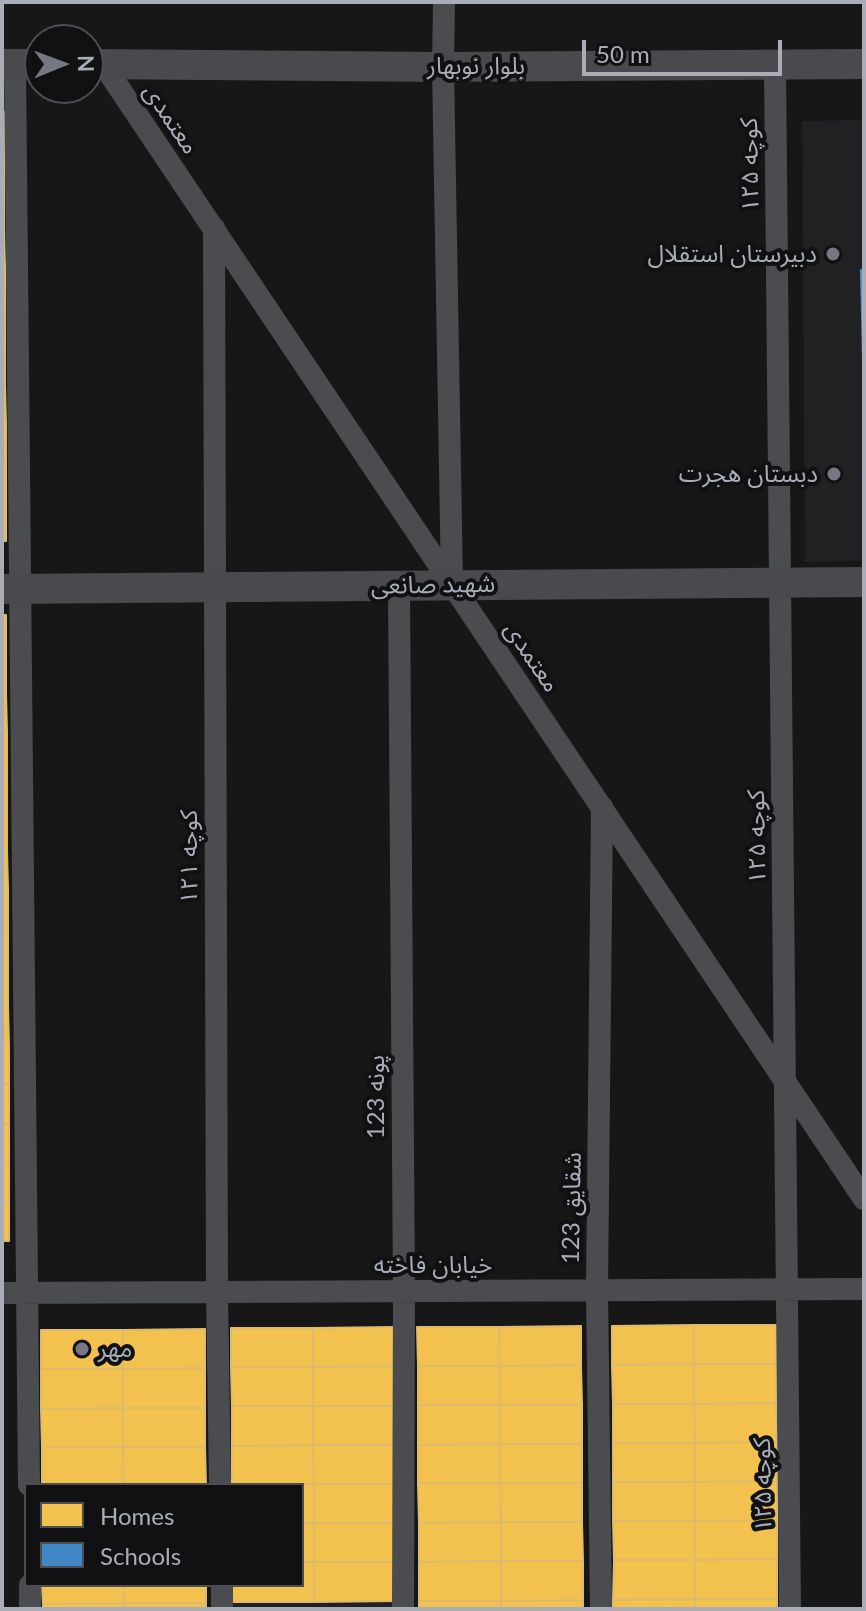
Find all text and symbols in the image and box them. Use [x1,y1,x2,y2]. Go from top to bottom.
north arrow [24,24,104,104]
scale bar [586,24,786,74]
text: 50 m [596,39,650,68]
street label: بلوار نوبهار [427,52,525,80]
text: N [73,55,100,72]
street label: معتمدی [137,78,205,160]
street label: کوچه ۱۲۵ [735,118,765,212]
place label: دبیرستان استقلال [648,240,817,268]
marker: دبیرستان استقلال [824,245,842,263]
place label: دبستان هجرت [679,460,818,488]
marker: دبستان هجرت [825,465,843,483]
street label: شهید صانعی [371,570,495,600]
street label: معتمدی [498,616,566,698]
street label: کوچه ۱۲۵ [742,790,772,884]
street label: کوچه ۱۲۱ [175,810,203,904]
street label: 123 پونه [362,1055,390,1139]
street label: 123 شقایق [557,1152,587,1264]
street label: خیابان فاخته [374,1251,492,1279]
place label: مهر [98,1335,132,1363]
marker: مهر [73,1340,91,1358]
street label: کوچه ۱۲۵ [748,1438,778,1532]
legend [24,1483,304,1587]
text: Homes [100,1501,174,1530]
text: Schools [100,1541,181,1570]

